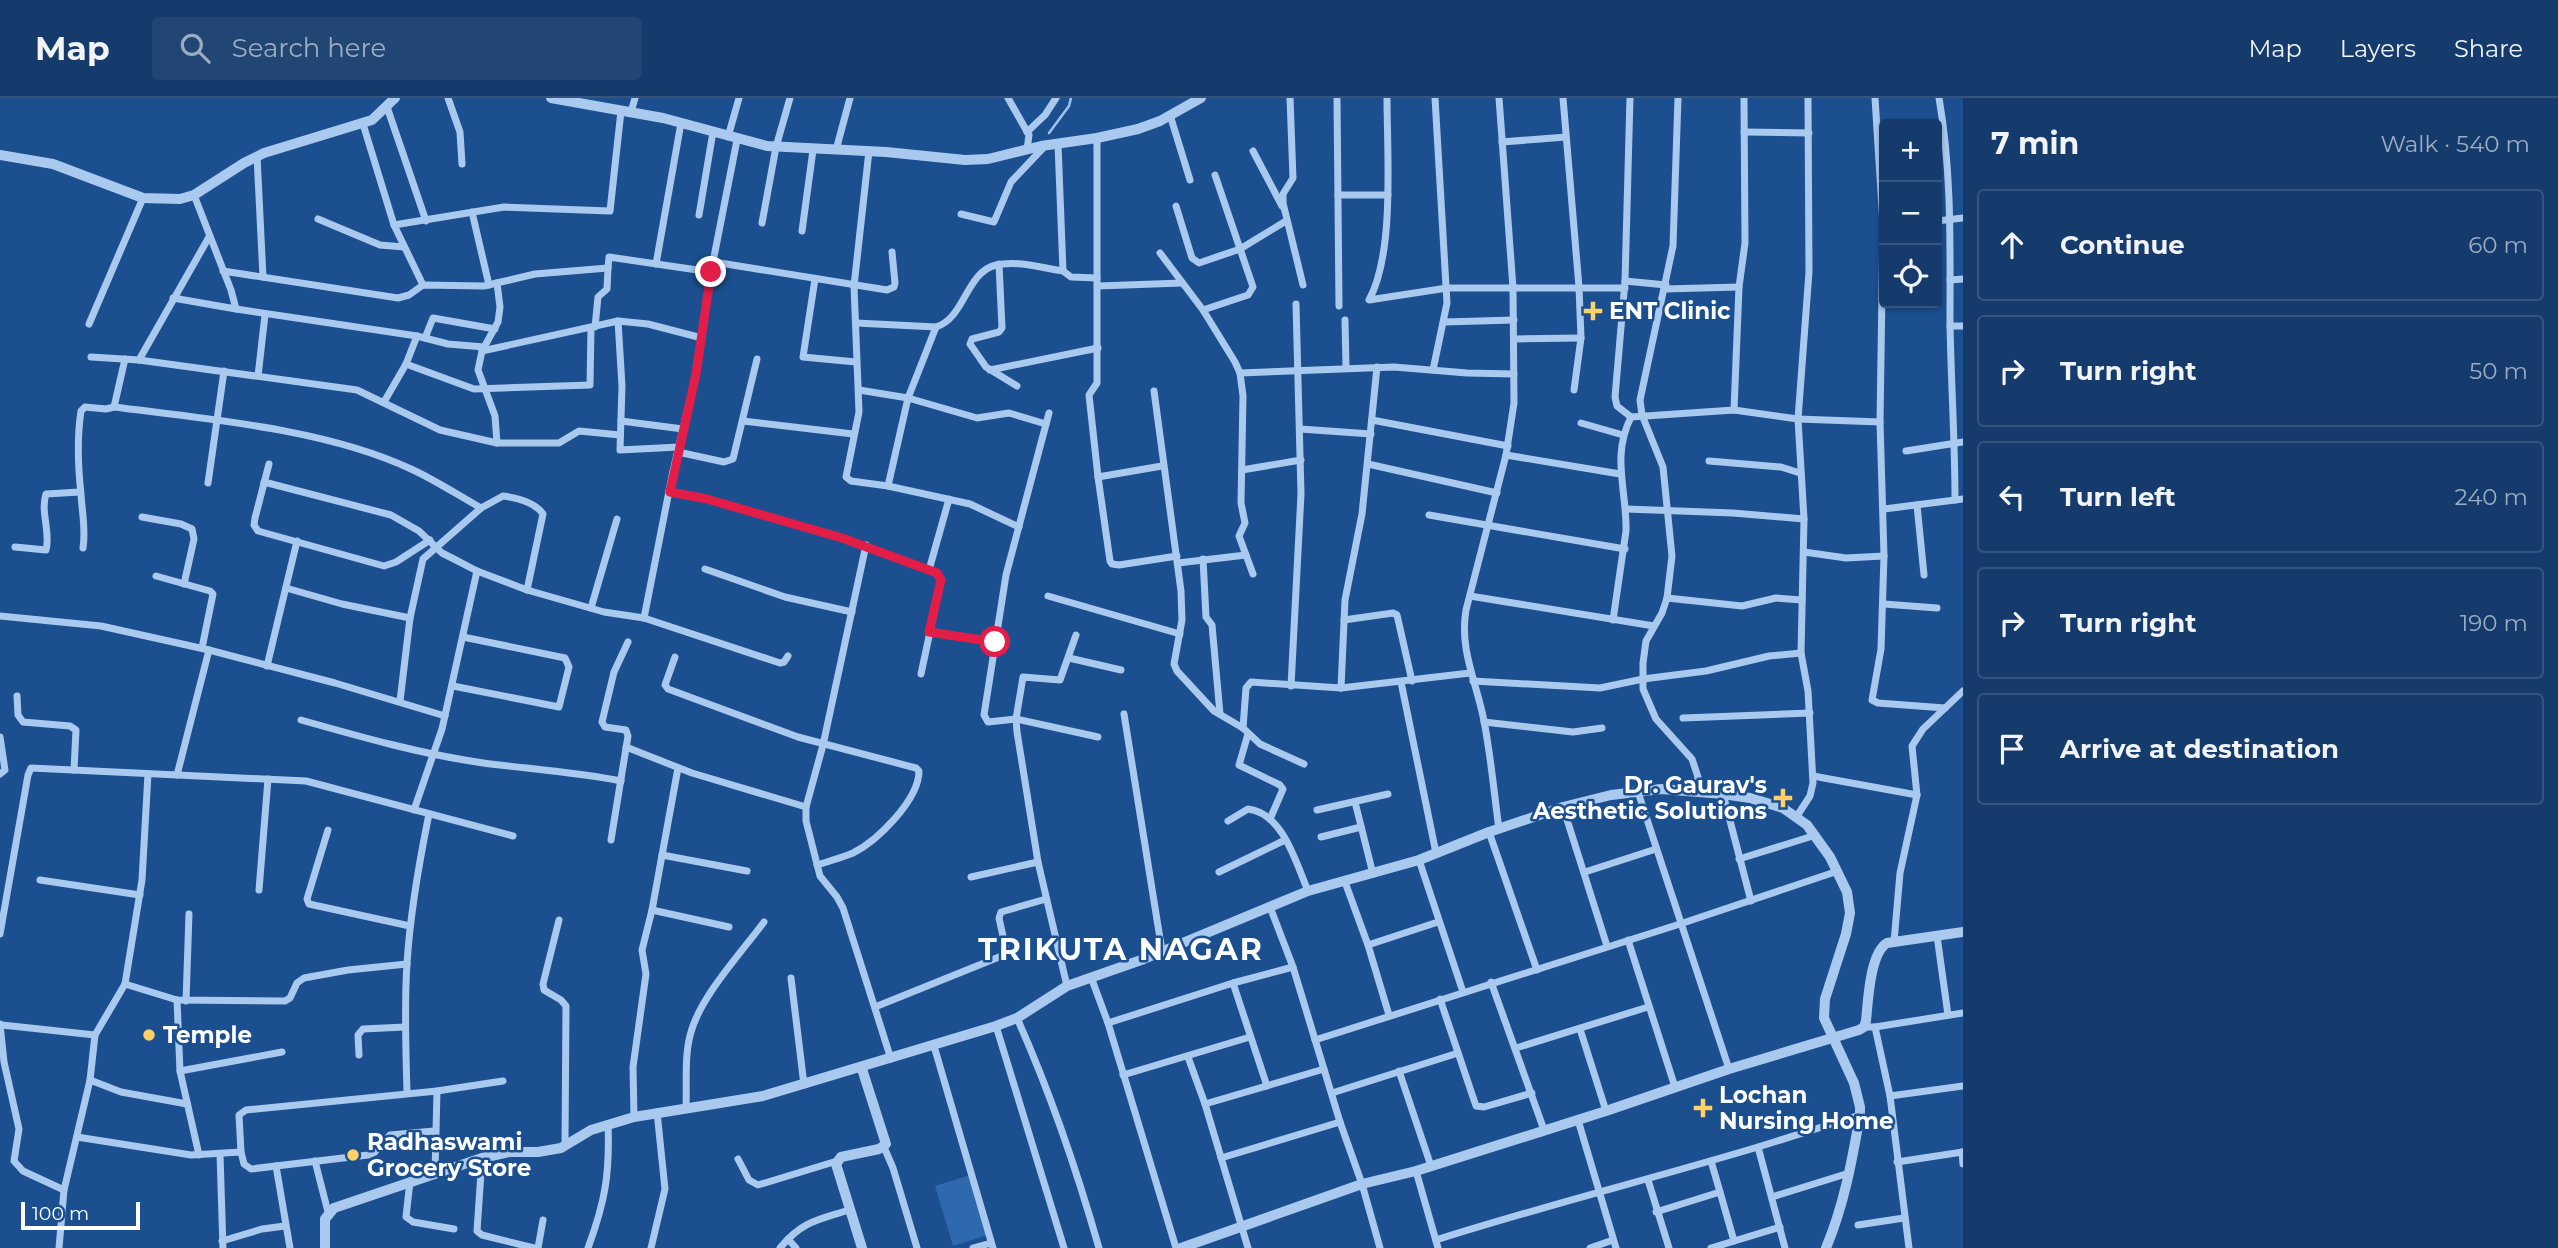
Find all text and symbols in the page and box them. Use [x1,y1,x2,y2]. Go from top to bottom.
search box [152,17,642,80]
text: Map [35,28,110,68]
icon: search [176,29,214,67]
text: Search here [232,32,386,64]
text: Map [2248,34,2302,63]
text: Layers [2340,34,2416,63]
text: Share [2454,34,2523,63]
map controls [1879,119,1942,308]
button: + [1879,119,1942,182]
text: 7 min [1991,125,2079,162]
text: Walk · 540 m [2380,130,2530,158]
button: − [1879,182,1942,245]
icon: ahead [1993,226,2031,264]
text: Continue [2060,229,2185,261]
text: 60 m [2468,231,2528,259]
button: locate [1879,245,1942,308]
route end [695,256,726,287]
place label: ENT Clinic [1609,297,1731,325]
marker: ENT Clinic [1583,301,1603,321]
icon: right [1993,352,2031,390]
text: Turn right [2060,355,2196,387]
text: 50 m [2469,357,2528,385]
icon: left [1993,478,2031,516]
text: Turn left [2060,481,2176,513]
text: 240 m [2455,483,2528,511]
icon: right [1993,604,2031,642]
text: Turn right [2060,607,2196,639]
text: 190 m [2460,609,2528,637]
route start [979,626,1010,657]
icon: arrive [1993,730,2031,768]
text: Arrive at destination [2060,733,2339,765]
place label: Dr. Gaurav's Aesthetic Solutions [1532,771,1767,825]
marker: Dr. Gaurav's Aesthetic Solutions [1773,788,1793,808]
district label: TRIKUTA NAGAR [978,931,1264,968]
place label: Temple [163,1021,252,1049]
marker: Temple [141,1027,157,1043]
place label: Lochan Nursing Home [1719,1081,1893,1135]
marker: Lochan Nursing Home [1693,1098,1713,1118]
place label: Radhaswami Grocery Store [367,1128,531,1182]
marker: Radhaswami Grocery Store [345,1147,361,1163]
scale bar [21,1199,140,1231]
text: 100 m [32,1202,89,1225]

